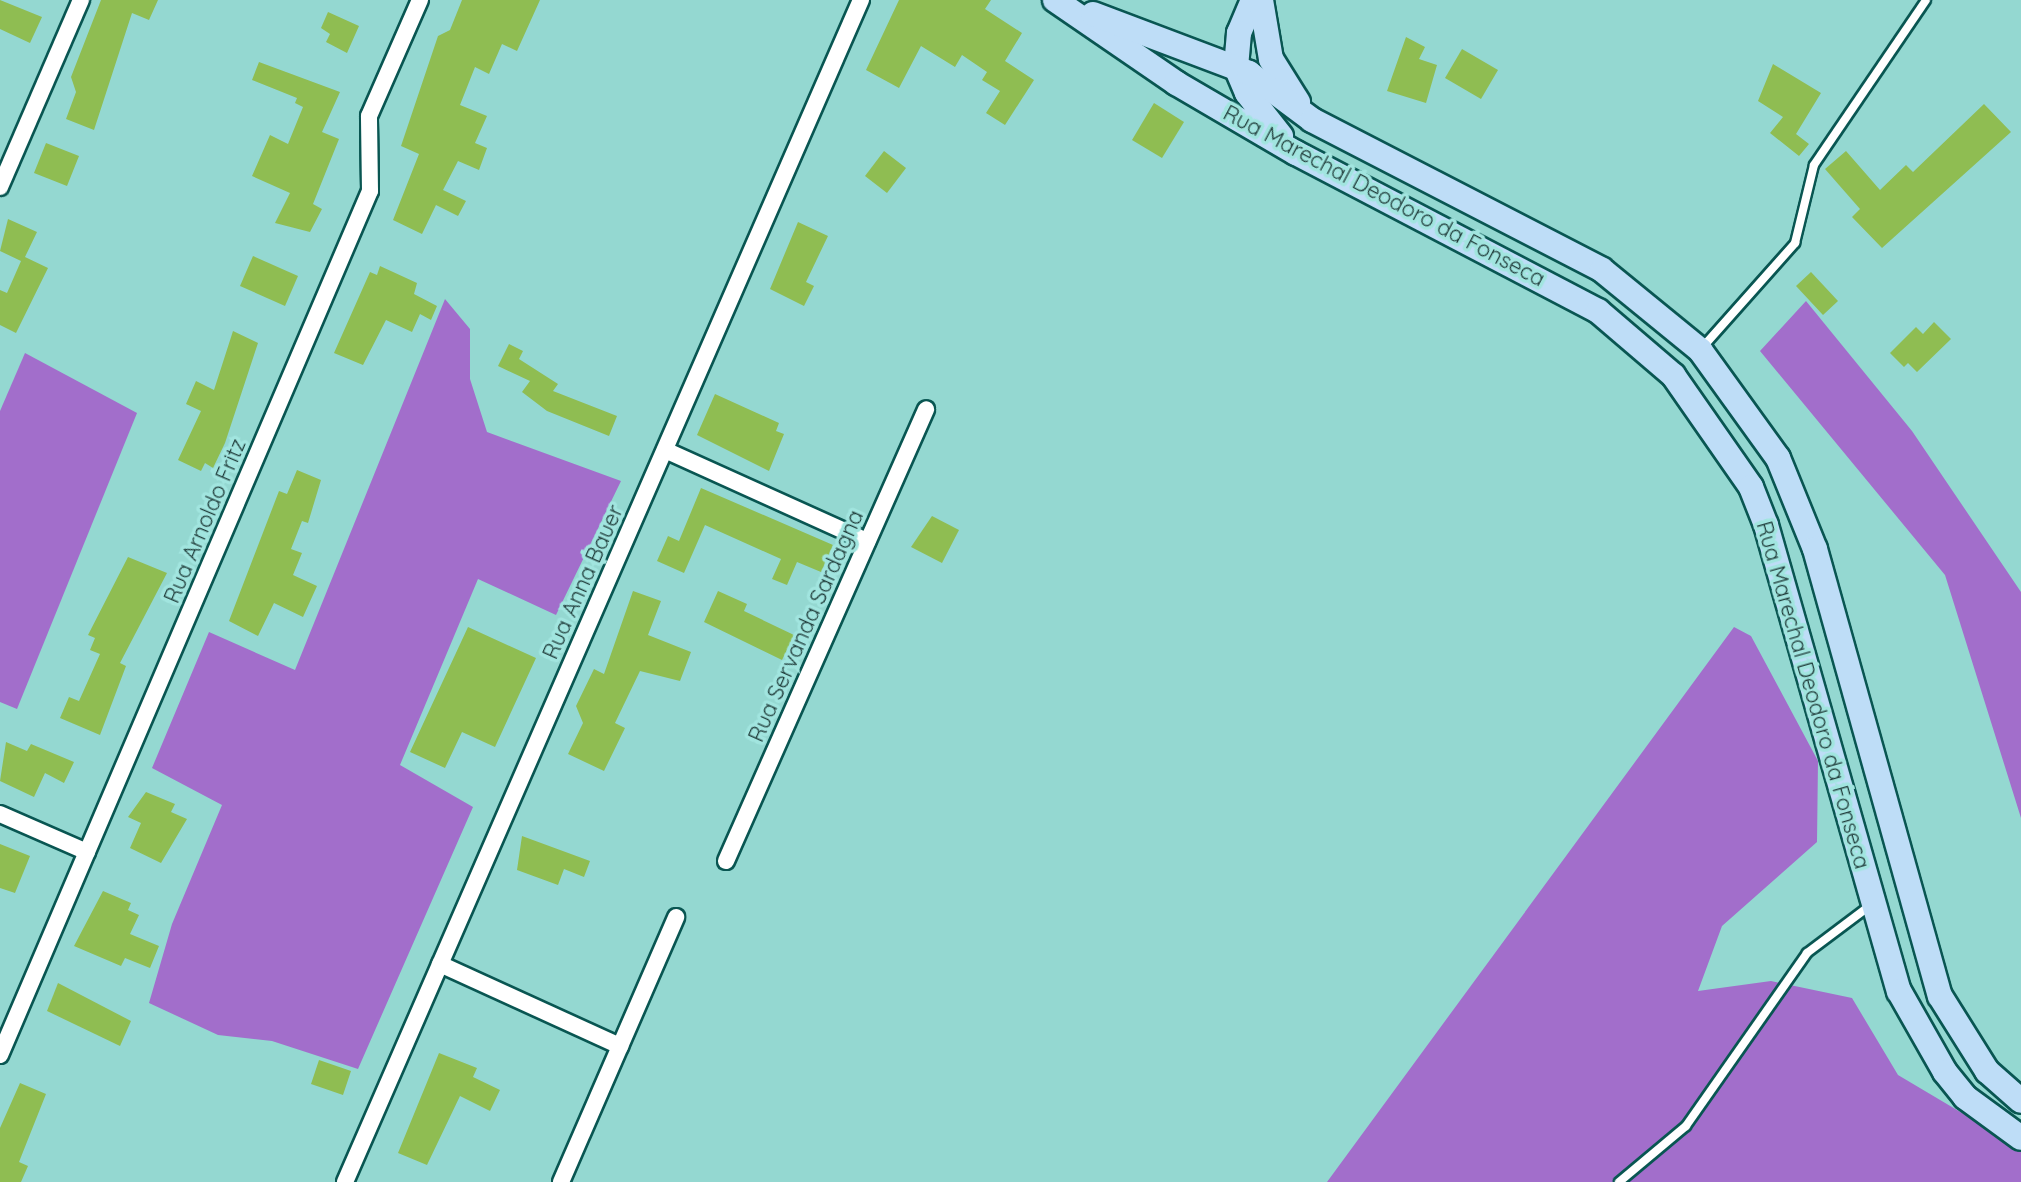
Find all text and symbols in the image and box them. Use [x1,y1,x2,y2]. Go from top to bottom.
street label: Rua Marechal Deodoro da Fonseca [1219,100,1549,292]
street label: Rua Arnoldo Fritz [158,435,252,607]
street label: Rua Anna Bauer [537,501,629,663]
street label: Rua Servanda Sardagna [743,506,869,746]
street label: Rua Marechal Deodoro da Fonseca [1751,518,1875,872]

